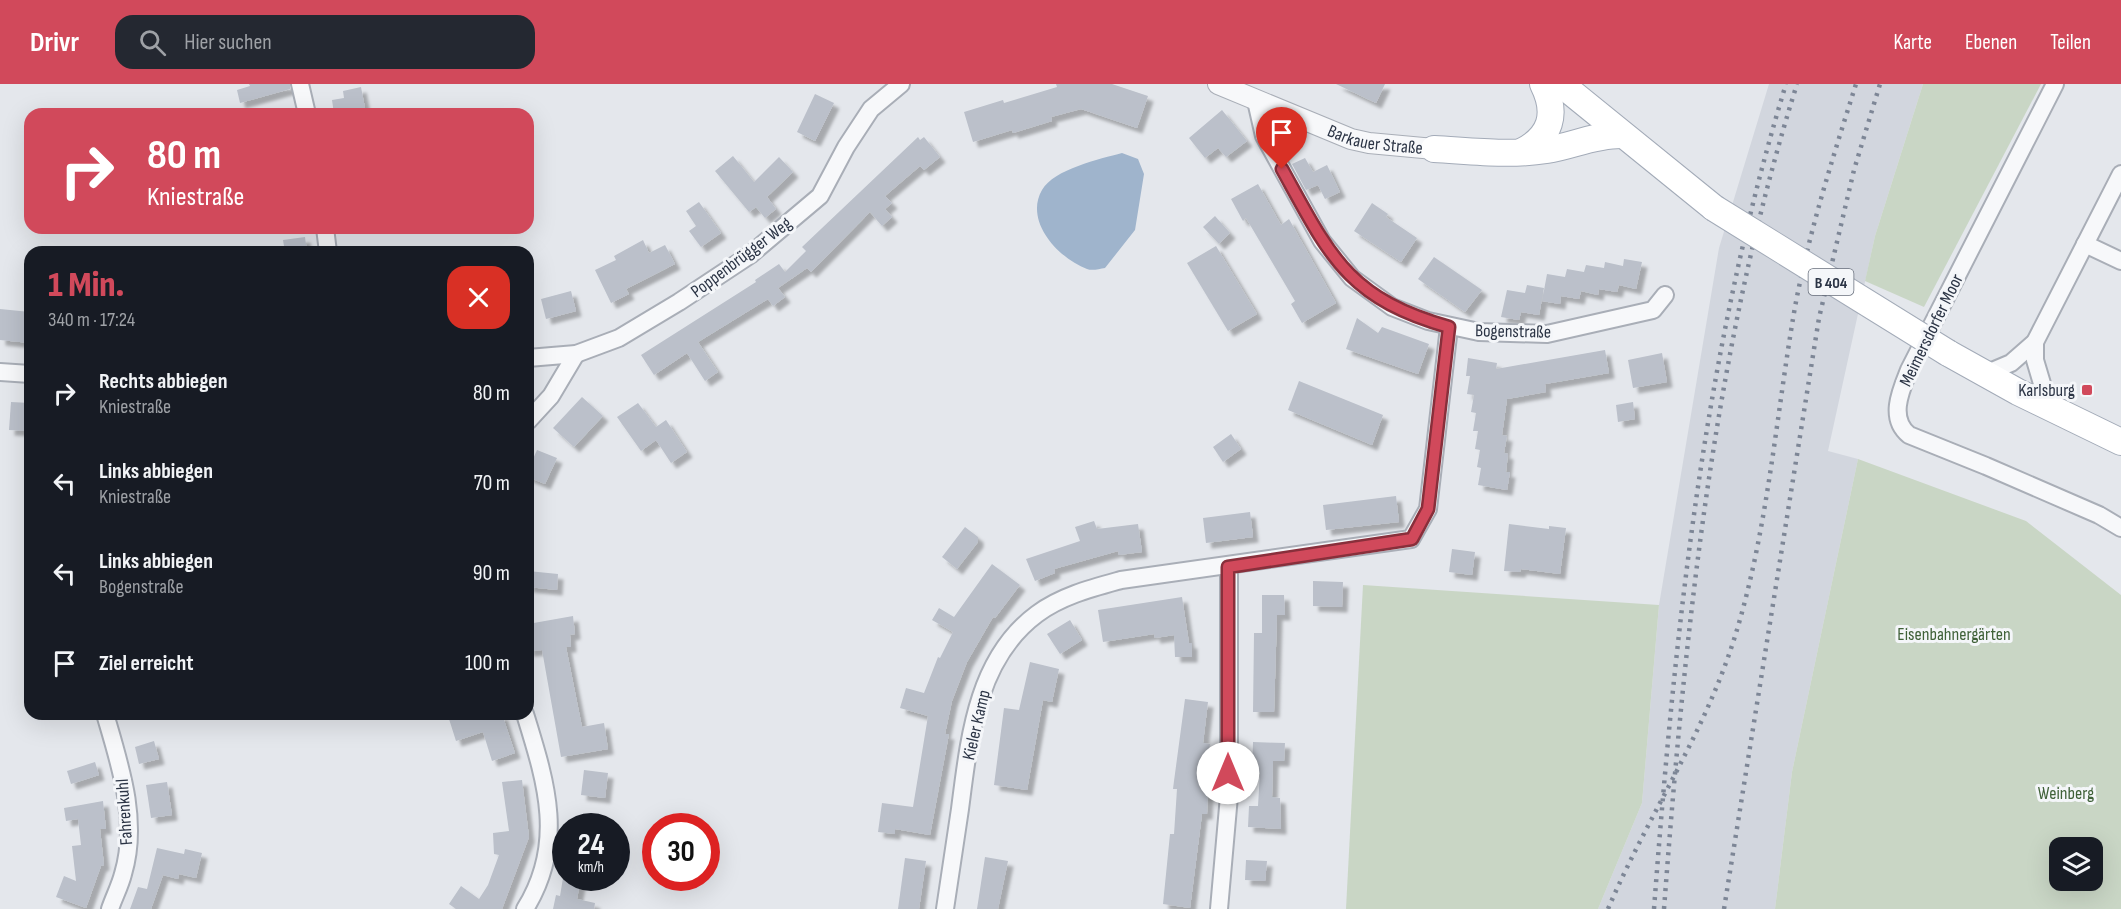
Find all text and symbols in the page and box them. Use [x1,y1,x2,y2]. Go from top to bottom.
search box [115,15,535,69]
text: Drivr [30,26,79,59]
icon: search [136,26,169,59]
text: Hier suchen [184,29,272,56]
text: Karte [1894,30,1932,55]
text: Ebenen [1965,30,2017,55]
text: Teilen [2050,30,2091,55]
pin [1256,107,1307,169]
icon: arrive [1265,116,1298,149]
street label: Barkauer Straße [1324,120,1424,159]
text: 80 m [147,130,221,181]
icon: right [48,132,126,210]
text: Kniestraße [147,181,244,213]
street label: Poppenbrügger Weg [687,213,796,302]
text: 1 Min. [48,264,124,307]
button: close [447,266,510,329]
road number: B 404 [1808,269,1854,295]
street label: Meimersdorfer Moor [1895,270,1968,390]
text: 340 m · 17:24 [48,308,135,332]
street label: Bogenstraße [1475,320,1551,343]
text: Rechts abbiegen [99,368,228,395]
icon: right [48,377,81,410]
text: 80 m [473,380,510,407]
place label: Karlsburg [2018,380,2075,401]
marker: Karlsburg [2080,383,2094,397]
text: Kniestraße [99,395,171,419]
text: Links abbiegen [99,458,213,485]
icon: left [48,467,81,500]
text: 70 m [474,470,510,497]
text: Kniestraße [99,485,171,509]
text: Links abbiegen [99,548,213,575]
icon: left [48,557,81,590]
text: 90 m [473,560,510,587]
text: Bogenstraße [99,575,183,599]
park label: Eisenbahnergärten [1897,624,2011,645]
icon: arrive [48,647,81,680]
text: Ziel erreicht [99,650,194,677]
text: 100 m [465,650,510,677]
street label: Kieler Kamp [958,688,995,762]
position arrow [1196,741,1260,805]
street label: Fahrenkuhl [112,778,137,846]
park label: Weinberg [2038,783,2094,804]
speed limit sign: 30 [642,813,720,891]
text: 24 [578,827,604,863]
map controls [2049,837,2103,891]
button: layers [2049,837,2103,891]
text: km/h [578,858,604,877]

